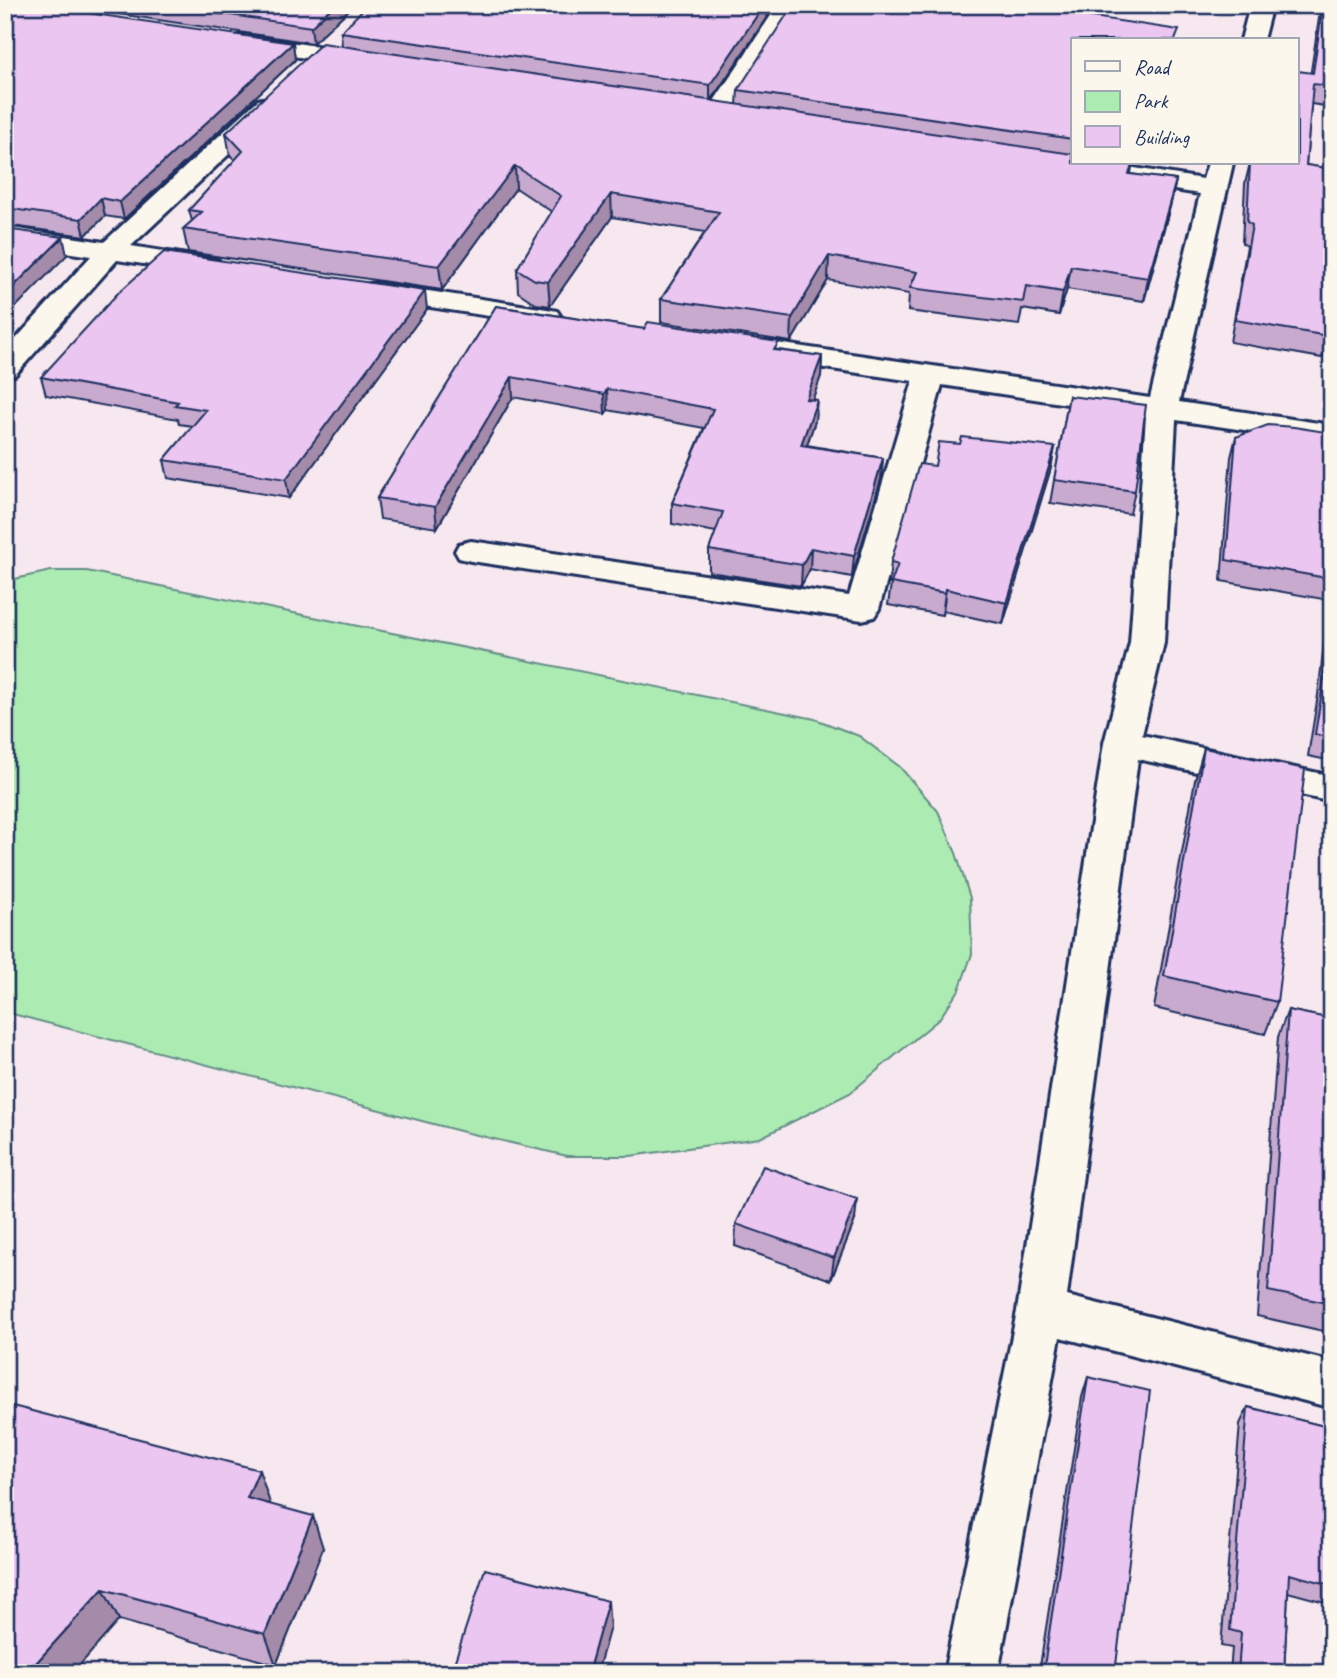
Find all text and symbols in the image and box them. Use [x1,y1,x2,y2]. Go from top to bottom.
legend [1071,38,1298,164]
text: Road [1134,54,1173,80]
text: Park [1134,88,1169,114]
text: Building [1134,124,1191,150]

